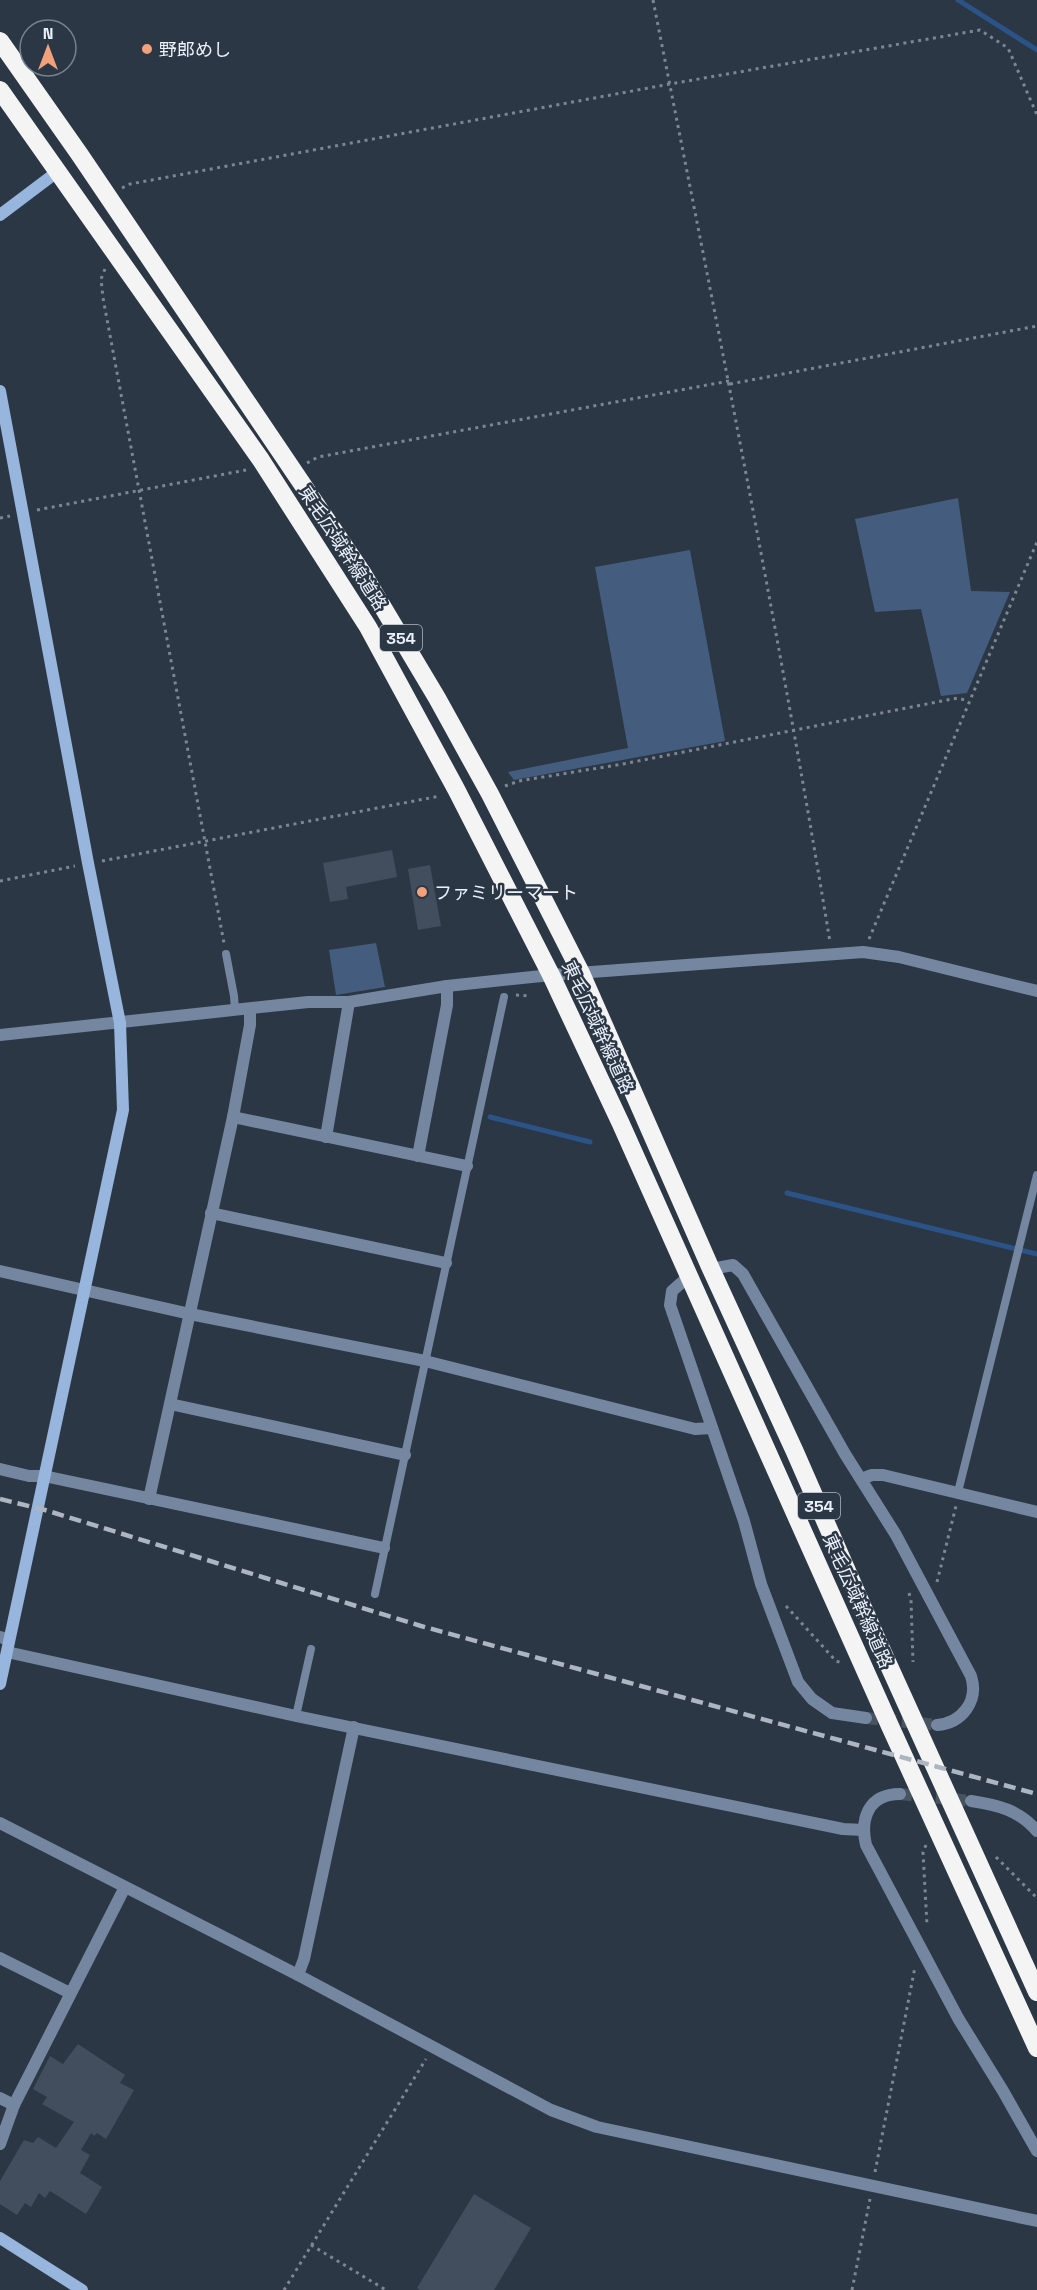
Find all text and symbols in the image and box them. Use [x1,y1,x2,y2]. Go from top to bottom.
north arrow [18,18,78,78]
text: N [43,23,53,44]
place label: 野郎めし [159,38,231,61]
marker: 野郎めし [140,42,154,56]
street label: 東毛広域幹線道路 [294,481,392,615]
road number: 354 [380,625,422,651]
place label: ファミリーマート [434,881,578,904]
marker: ファミリーマート [415,885,429,899]
street label: 東毛広域幹線道路 [557,957,639,1097]
road number: 354 [798,1493,840,1519]
street label: 東毛広域幹線道路 [818,1531,898,1671]

